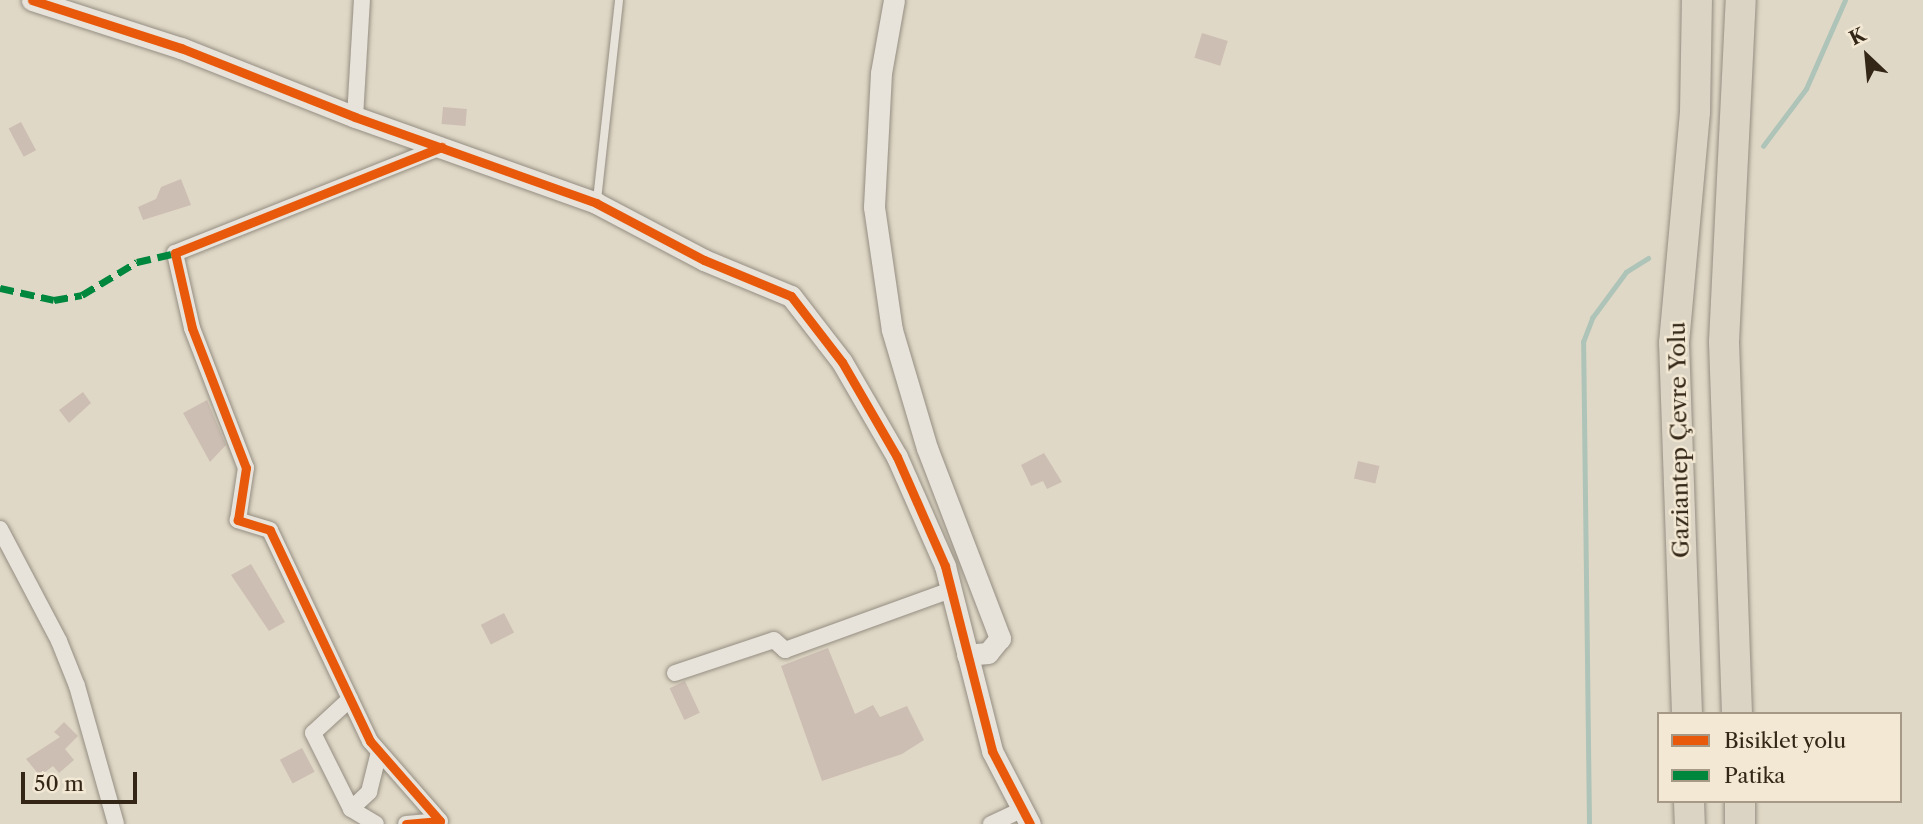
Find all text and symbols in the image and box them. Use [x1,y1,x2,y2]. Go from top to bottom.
north arrow [1832,21,1902,91]
text: K [1846,23,1869,50]
street label: Gaziantep Çevre Yolu [1663,321,1695,559]
legend [1657,712,1902,803]
text: Bisiklet yolu [1724,728,1846,753]
scale bar [24,758,140,802]
text: Patika [1724,763,1785,788]
text: 50 m [34,771,84,796]

